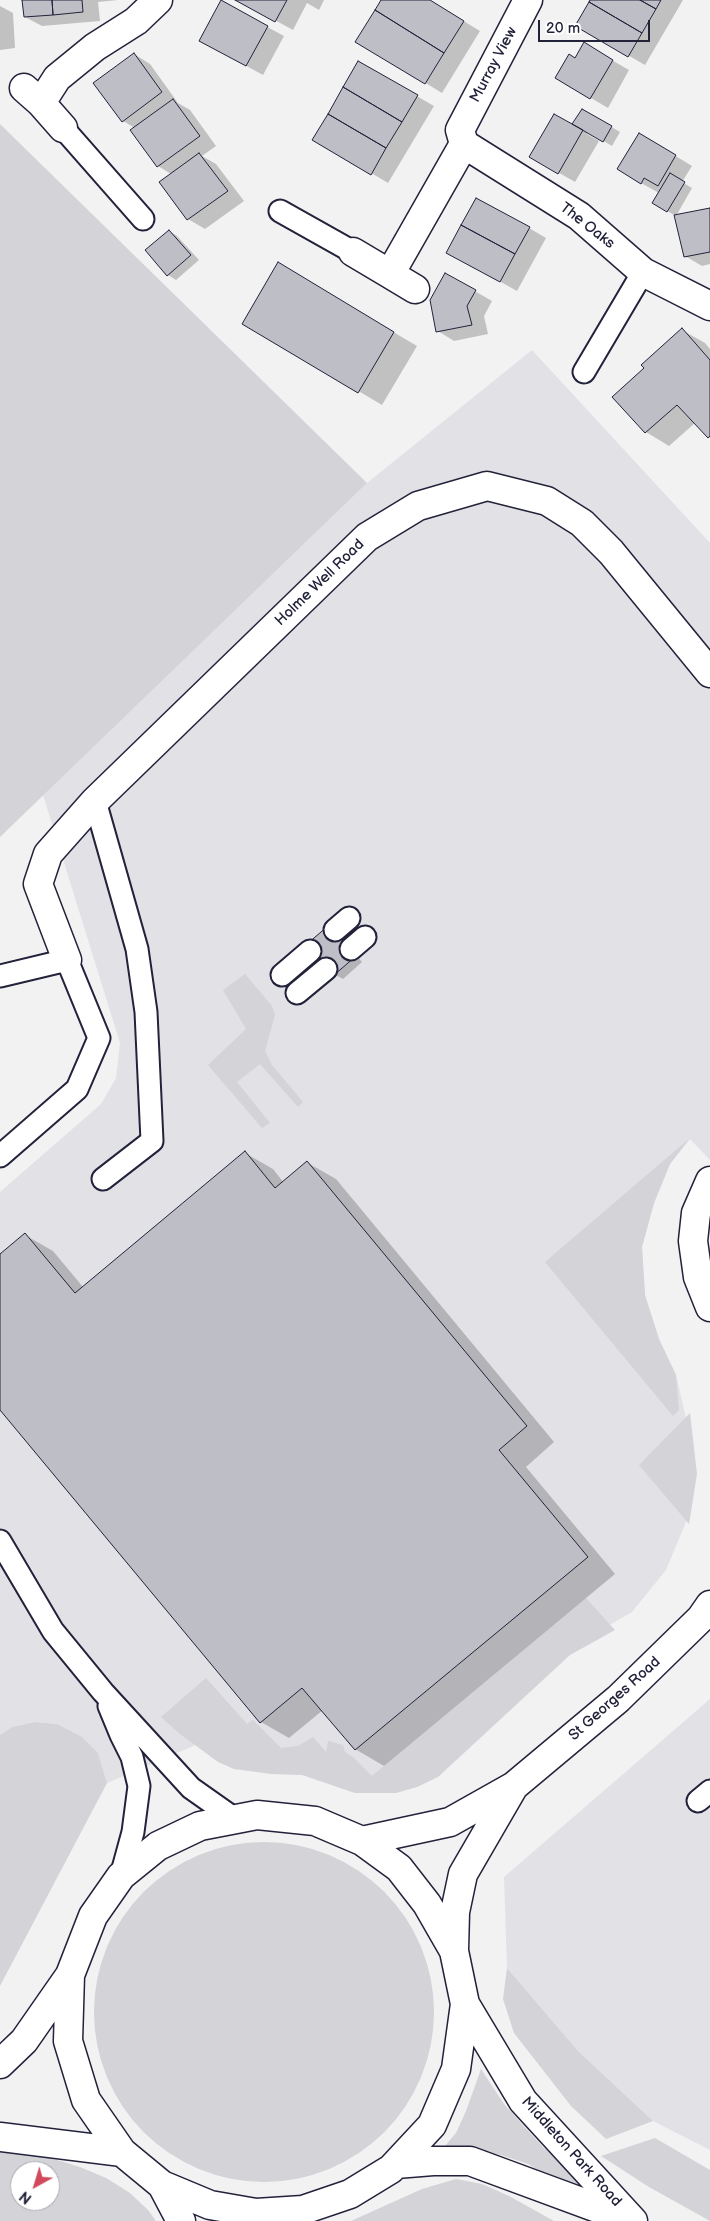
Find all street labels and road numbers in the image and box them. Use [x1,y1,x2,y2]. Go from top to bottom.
street label: Murray View [467,24,521,106]
street label: The Oaks [556,199,618,253]
street label: Holme Well Road [272,536,368,630]
street label: St Georges Road [566,1653,664,1745]
street label: Middleton Park Road [517,2093,625,2211]

